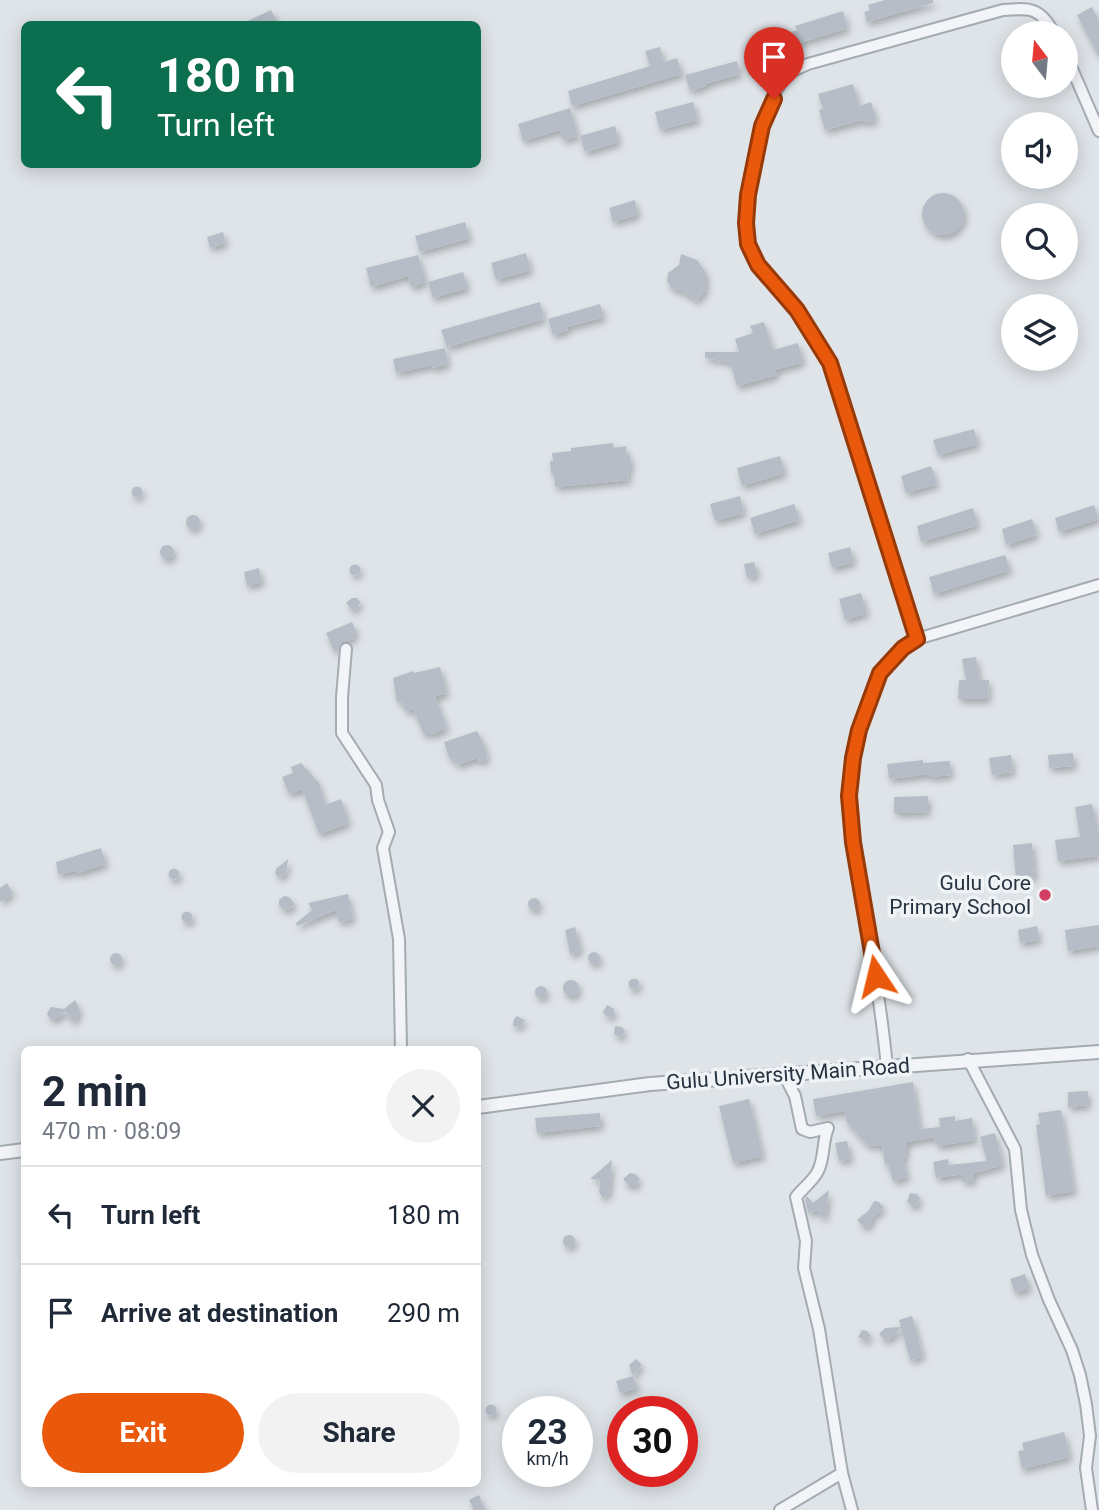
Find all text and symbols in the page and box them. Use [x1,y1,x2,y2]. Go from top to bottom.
north arrow [1001,21,1078,98]
map controls [1001,21,1078,371]
pin [744,27,804,99]
icon: arrive [755,38,793,76]
text: 180 m [157,47,296,104]
icon: left [42,49,133,140]
text: Turn left [157,106,275,144]
button: sound [1001,112,1078,189]
button: search [1001,203,1078,280]
button: layers [1001,294,1078,371]
place label: Gulu Core Primary School [889,871,1031,919]
marker: Gulu Core Primary School [1037,887,1053,903]
position arrow [839,939,913,1013]
street label: Gulu University Main Road [665,1054,911,1094]
text: 2 min [42,1067,148,1116]
button: close [386,1069,460,1143]
text: 470 m · 08:09 [42,1118,181,1145]
icon: left [42,1196,80,1234]
text: Turn left [101,1200,200,1230]
text: 180 m [387,1200,460,1230]
icon: arrive [42,1294,80,1332]
text: Arrive at destination [101,1298,338,1328]
text: 290 m [387,1298,460,1328]
button: Exit [42,1393,244,1473]
button: Share [258,1393,460,1473]
speed limit sign: 30 [607,1396,698,1487]
text: 23 [527,1412,568,1453]
text: km/h [526,1448,569,1469]

